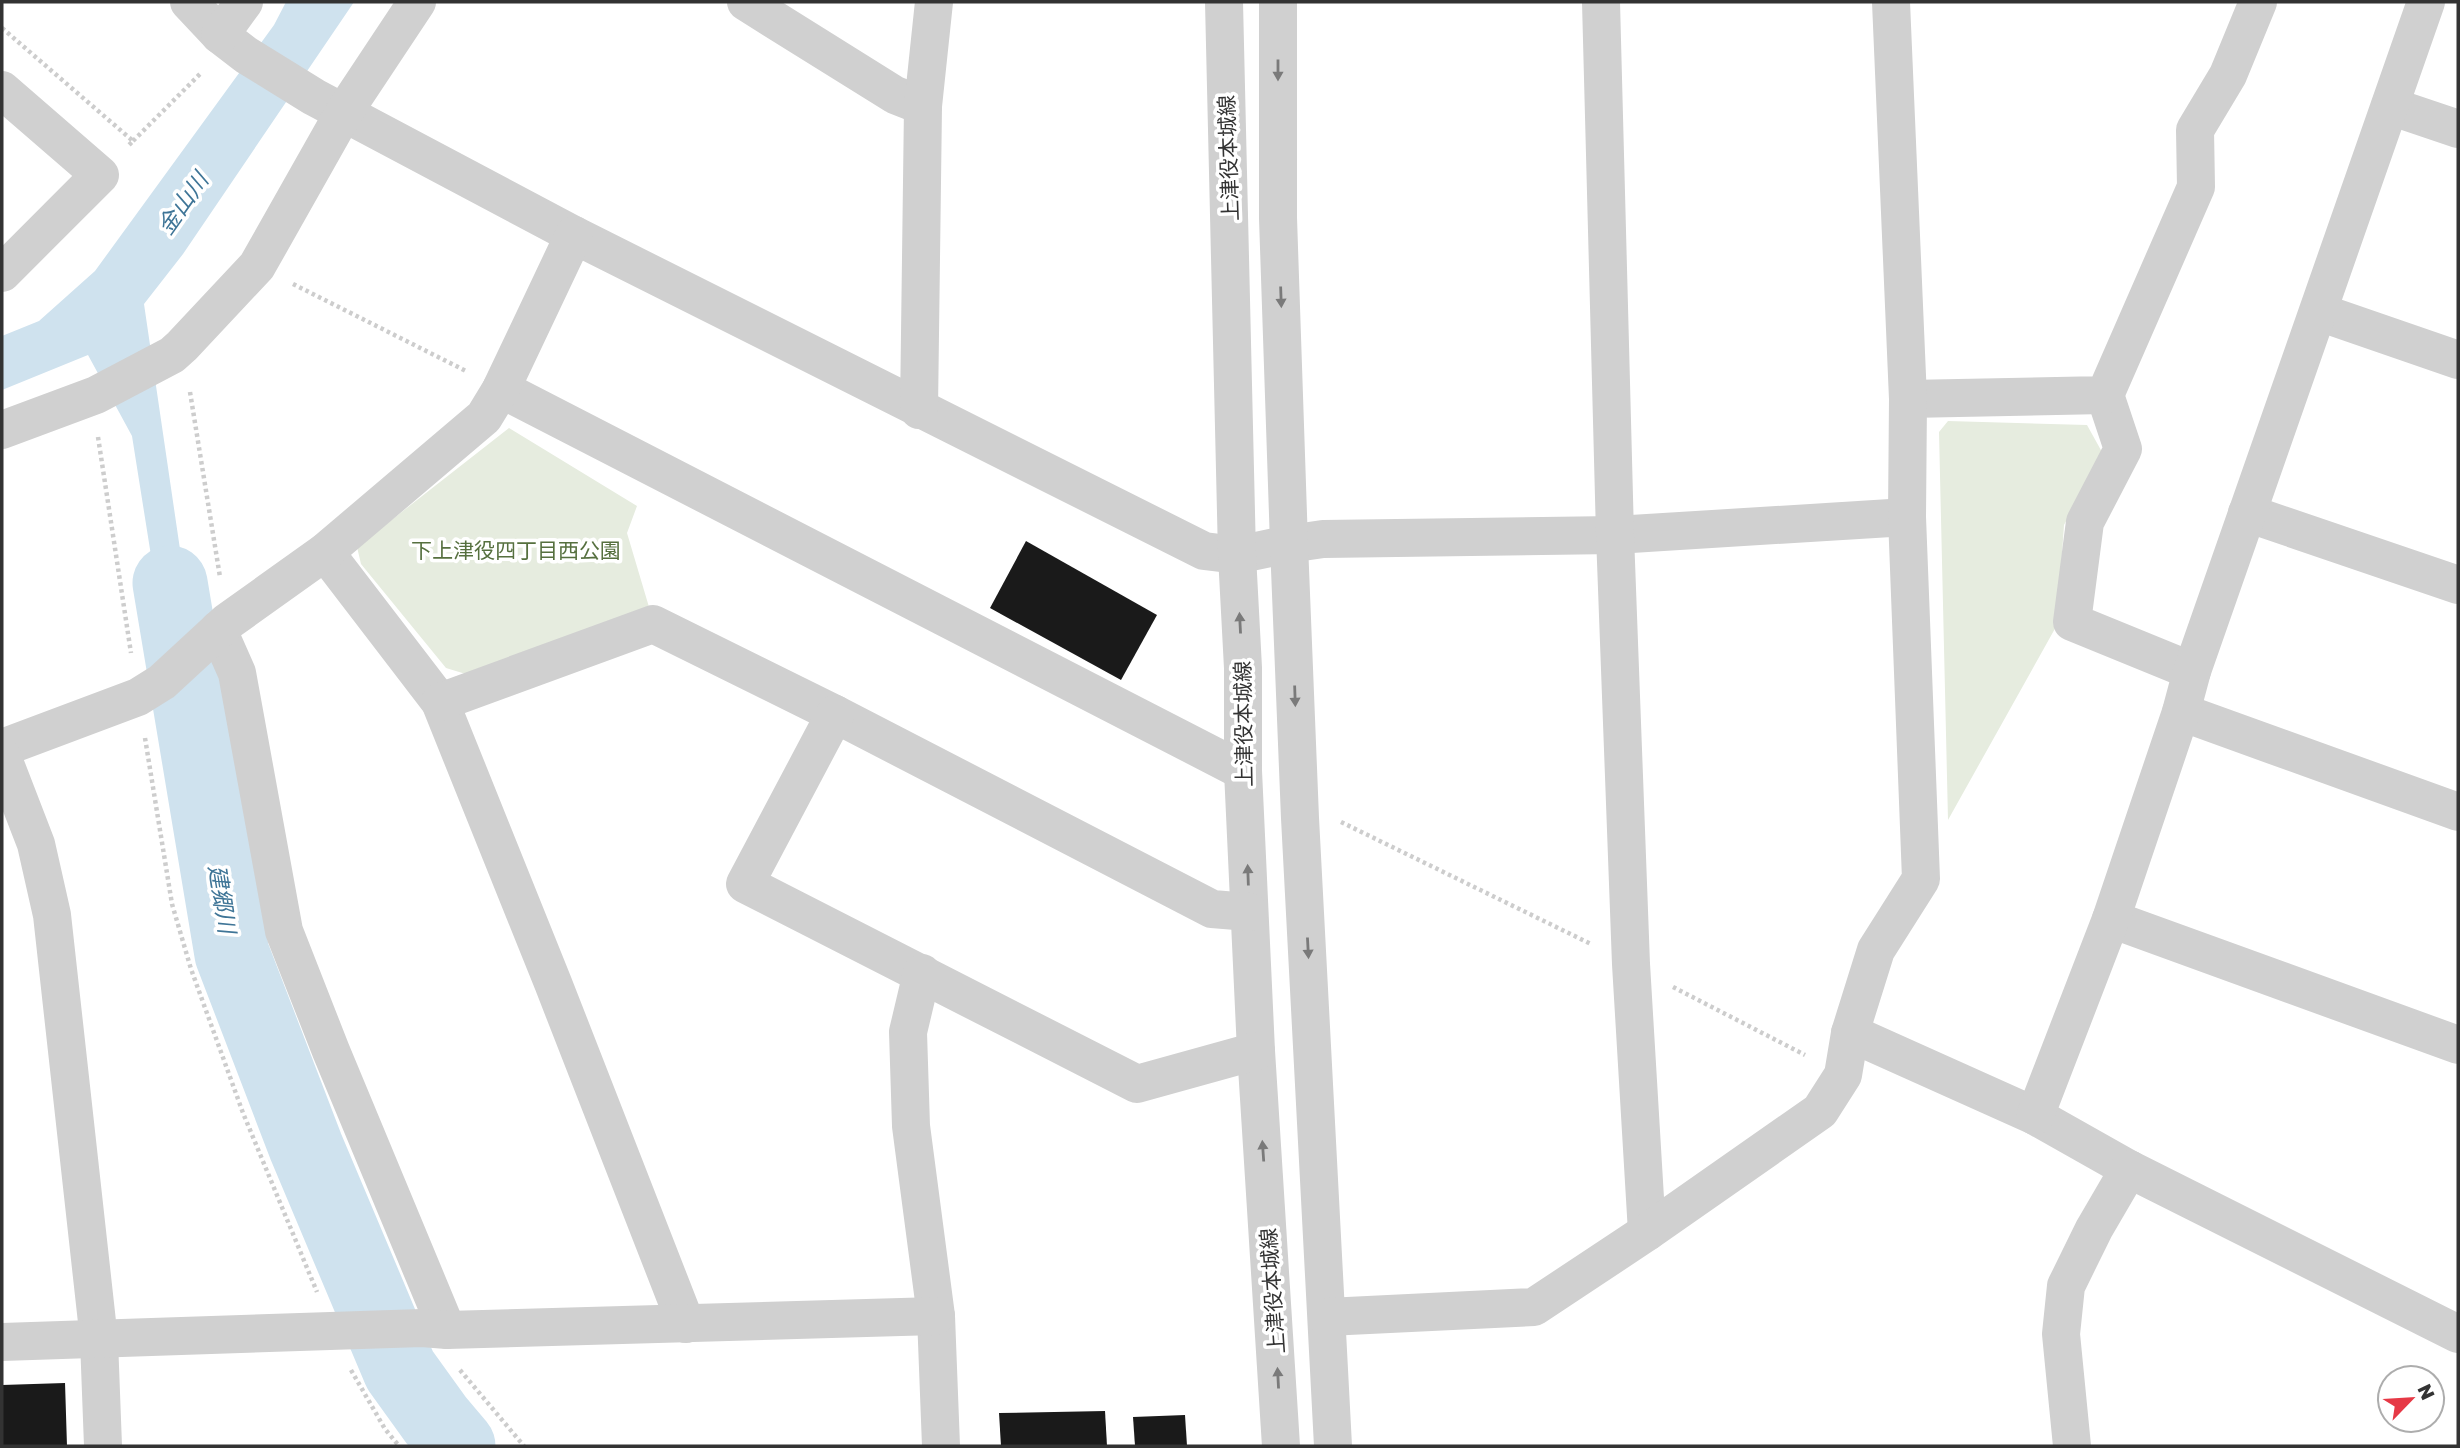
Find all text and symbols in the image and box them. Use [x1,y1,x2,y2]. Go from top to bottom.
one-way arrow [1272,59,1284,81]
street label: 上津役本城線 [1213,95,1243,221]
water label: 金山川 [151,164,215,239]
one-way arrow [1275,287,1286,309]
park label: 下上津役四丁目西公園 [411,537,621,563]
one-way arrow [1235,612,1246,634]
street label: 上津役本城線 [1229,661,1257,787]
one-way arrow [1290,685,1301,707]
water label: 建郷川 [204,863,243,938]
one-way arrow [1242,864,1253,886]
one-way arrow [1303,937,1314,959]
one-way arrow [1257,1140,1268,1162]
street label: 上津役本城線 [1255,1227,1289,1355]
north arrow [2376,1364,2446,1434]
one-way arrow [1272,1367,1283,1389]
text: N [2413,1380,2440,1403]

